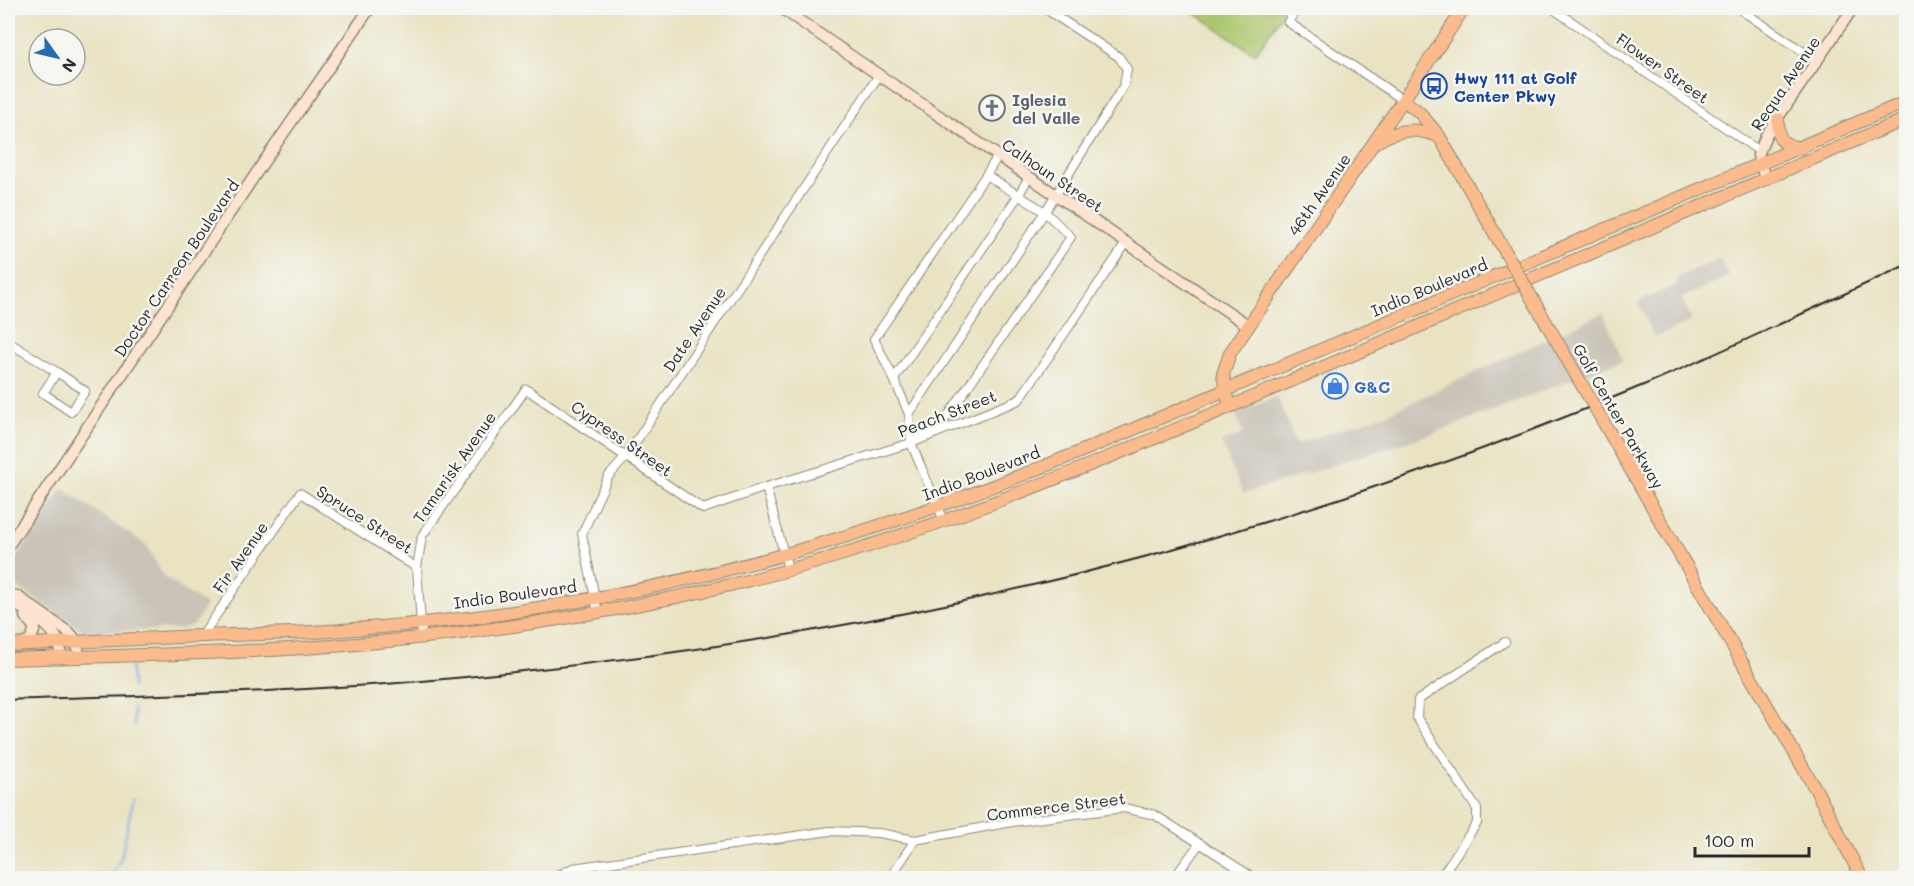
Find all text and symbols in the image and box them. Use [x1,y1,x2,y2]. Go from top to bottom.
north arrow [27,27,87,87]
street label: Flower Street [1612,28,1714,108]
street label: Requa Avenue [1746,32,1824,134]
text: N [58,55,82,77]
place label: Hwy 111 at Golf Center Pkwy [1454,67,1578,106]
bus stop icon: Hwy 111 at Golf Center Pkwy [1419,71,1449,101]
place label: Iglesia del Valle [1012,89,1080,128]
church icon: Iglesia del Valle [977,93,1007,123]
street label: Calhoun Street [998,133,1108,217]
street label: 46th Avenue [1283,149,1355,239]
street label: Doctor Carreon Boulevard [109,175,243,361]
street label: Indio Boulevard [1368,253,1490,321]
street label: Date Avenue [658,282,730,376]
street label: Golf Center Parkway [1569,340,1669,492]
shop icon: G&C [1320,371,1350,401]
place label: G&C [1354,376,1390,397]
street label: Peach Street [895,385,999,441]
street label: Cypress Street [567,395,677,481]
street label: Tamarisk Avenue [408,407,500,527]
street label: Indio Boulevard [919,441,1043,505]
street label: Spruce Street [313,480,417,558]
street label: Fir Avenue [208,517,272,597]
street label: Indio Boulevard [452,575,578,613]
street label: Commerce Street [985,787,1127,825]
scale bar [1695,820,1809,858]
text: 100 m [1704,828,1754,852]

